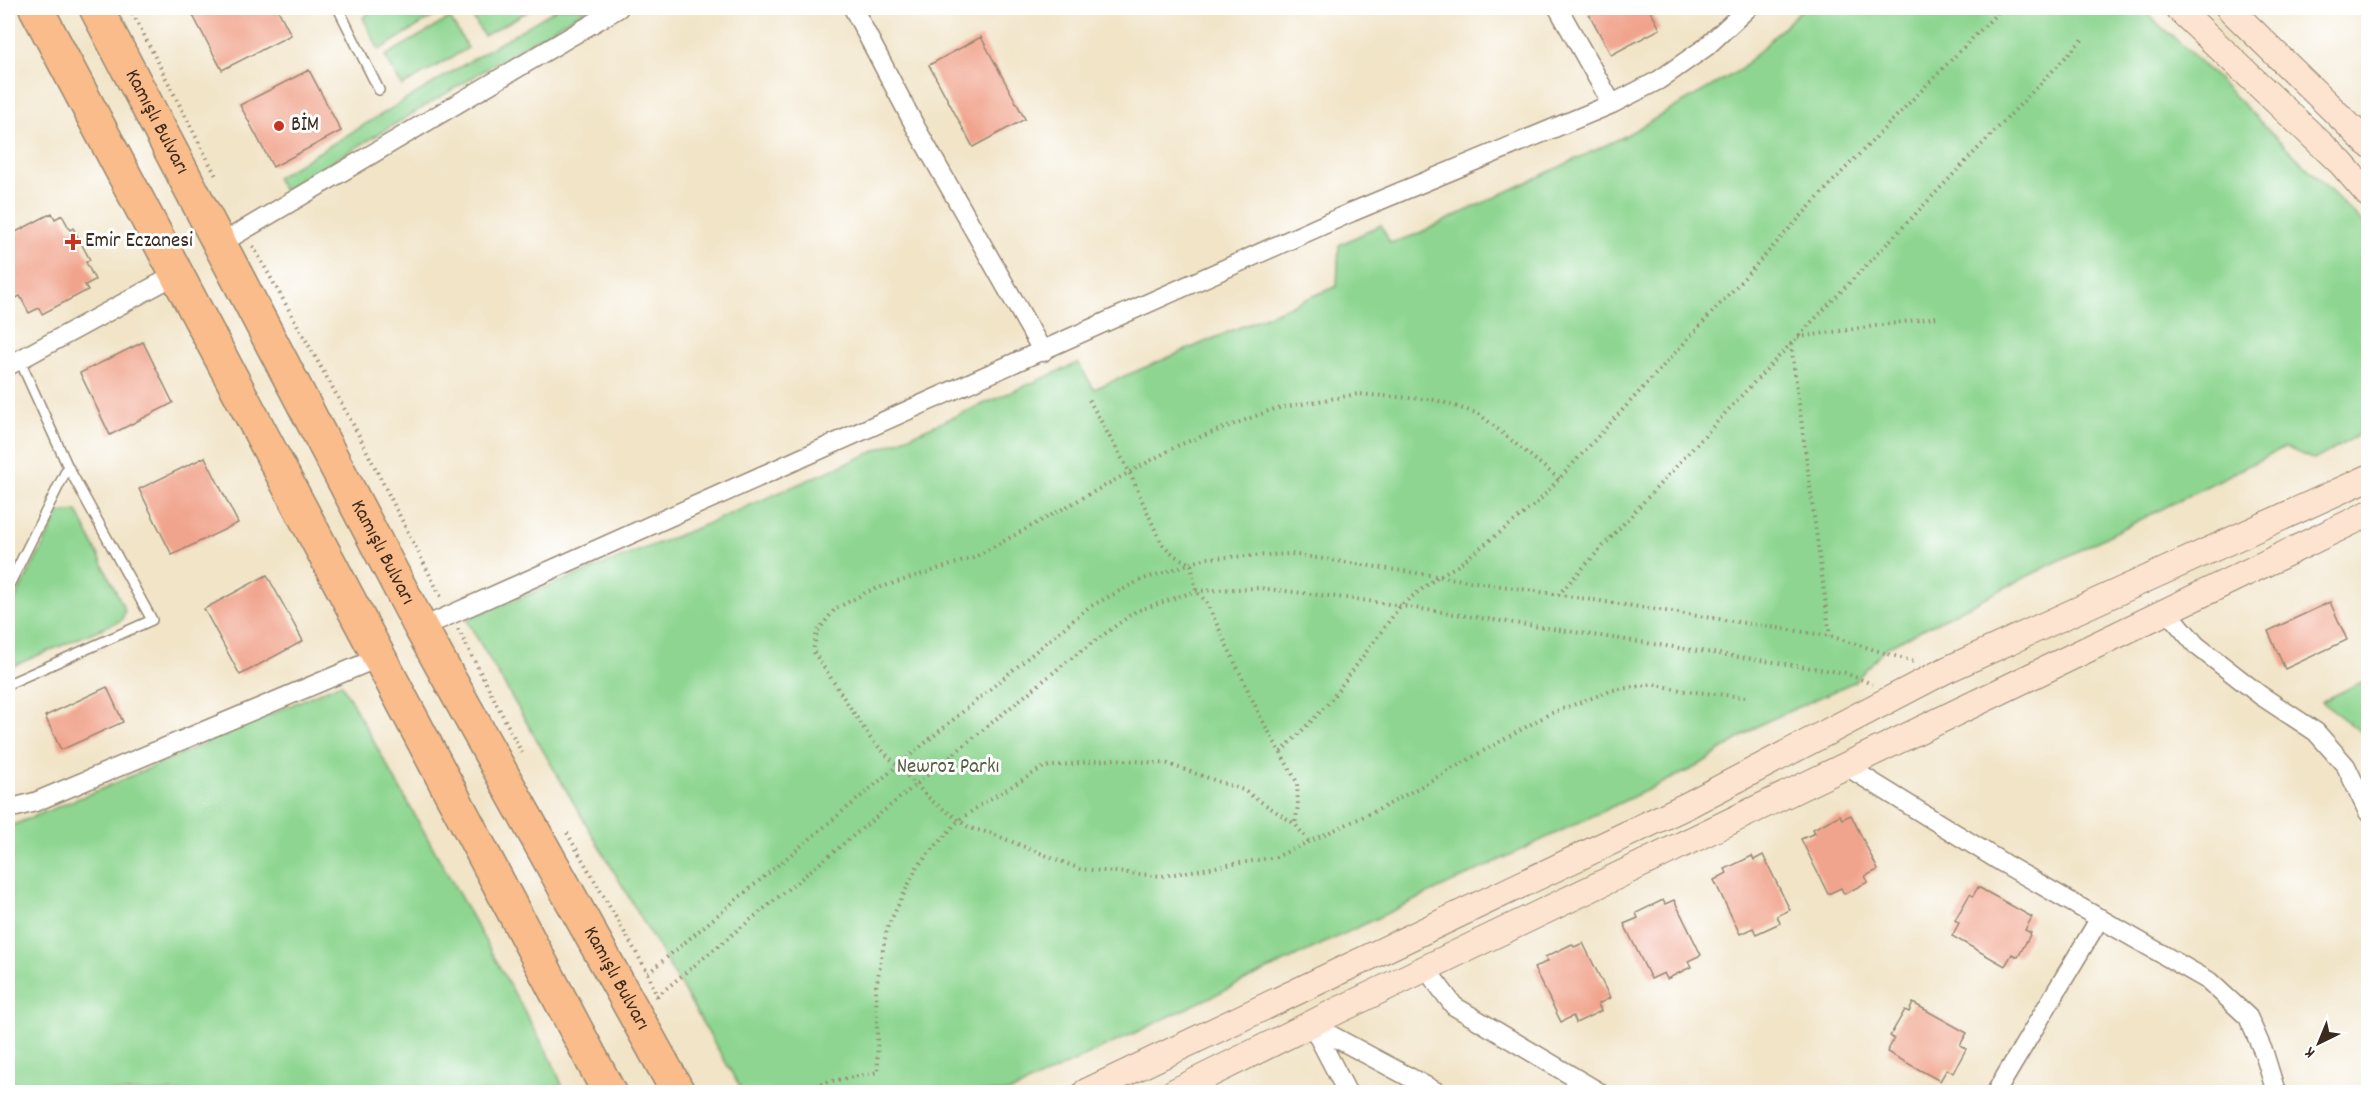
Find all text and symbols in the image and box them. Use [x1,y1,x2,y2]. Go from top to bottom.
street label: Kamışlı Bulvarı [116,64,196,180]
place label: BİM [291,111,319,141]
marker: BİM [272,119,286,133]
place label: Emir Eczanesi [85,227,193,257]
marker: Emir Eczanesi [66,235,80,249]
street label: Kamışlı Bulvarı [342,495,422,611]
park label: Newroz Parkı [897,753,999,783]
street label: Kamışlı Bulvarı [574,921,656,1036]
north arrow [2289,1013,2349,1073]
text: K [2299,1041,2321,1063]

